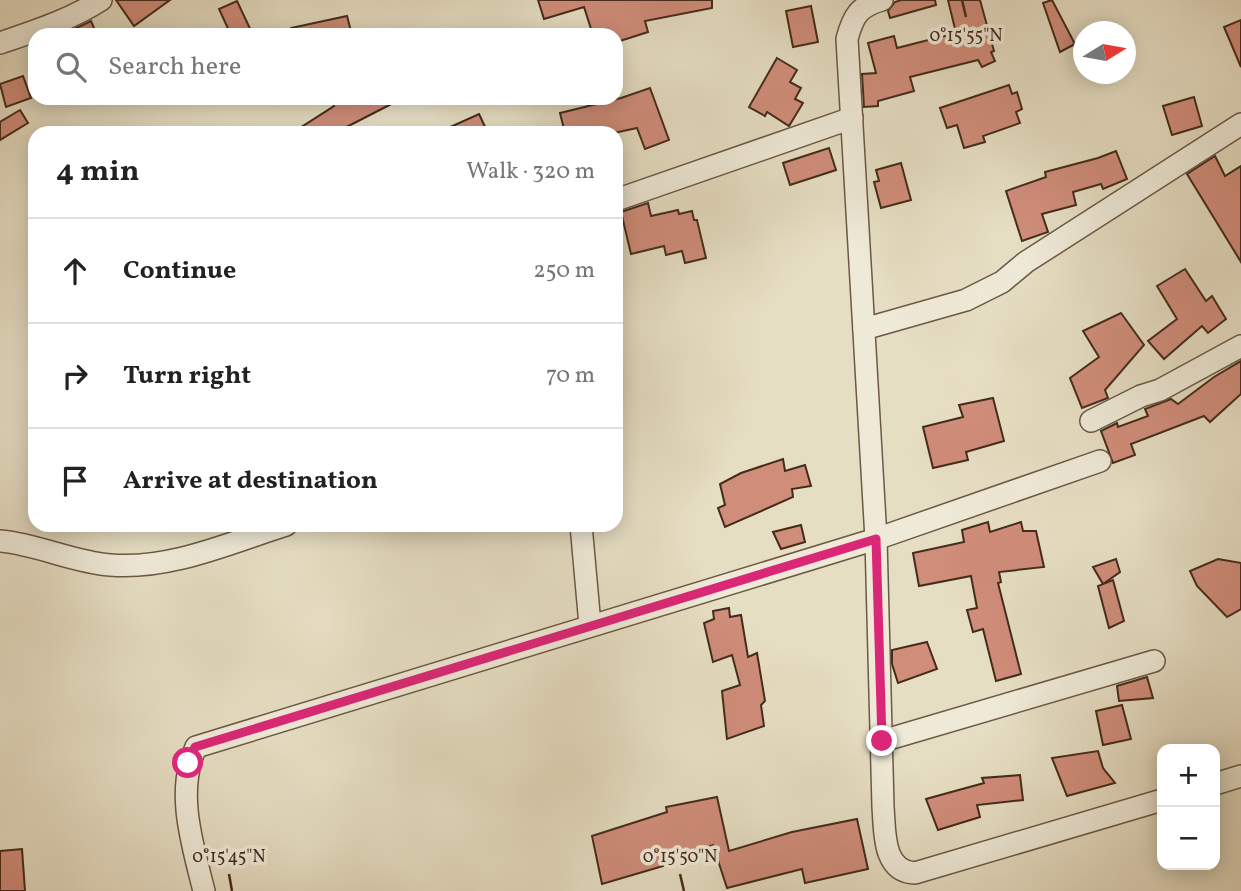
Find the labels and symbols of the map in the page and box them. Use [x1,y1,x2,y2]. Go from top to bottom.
north arrow [1073,21,1136,84]
text: 0°15'55"N [929,24,1003,49]
route end [866,725,897,756]
route start [172,747,203,778]
text: 0°15'45"N [192,845,266,870]
text: 0°15'50"N [643,845,717,870]

